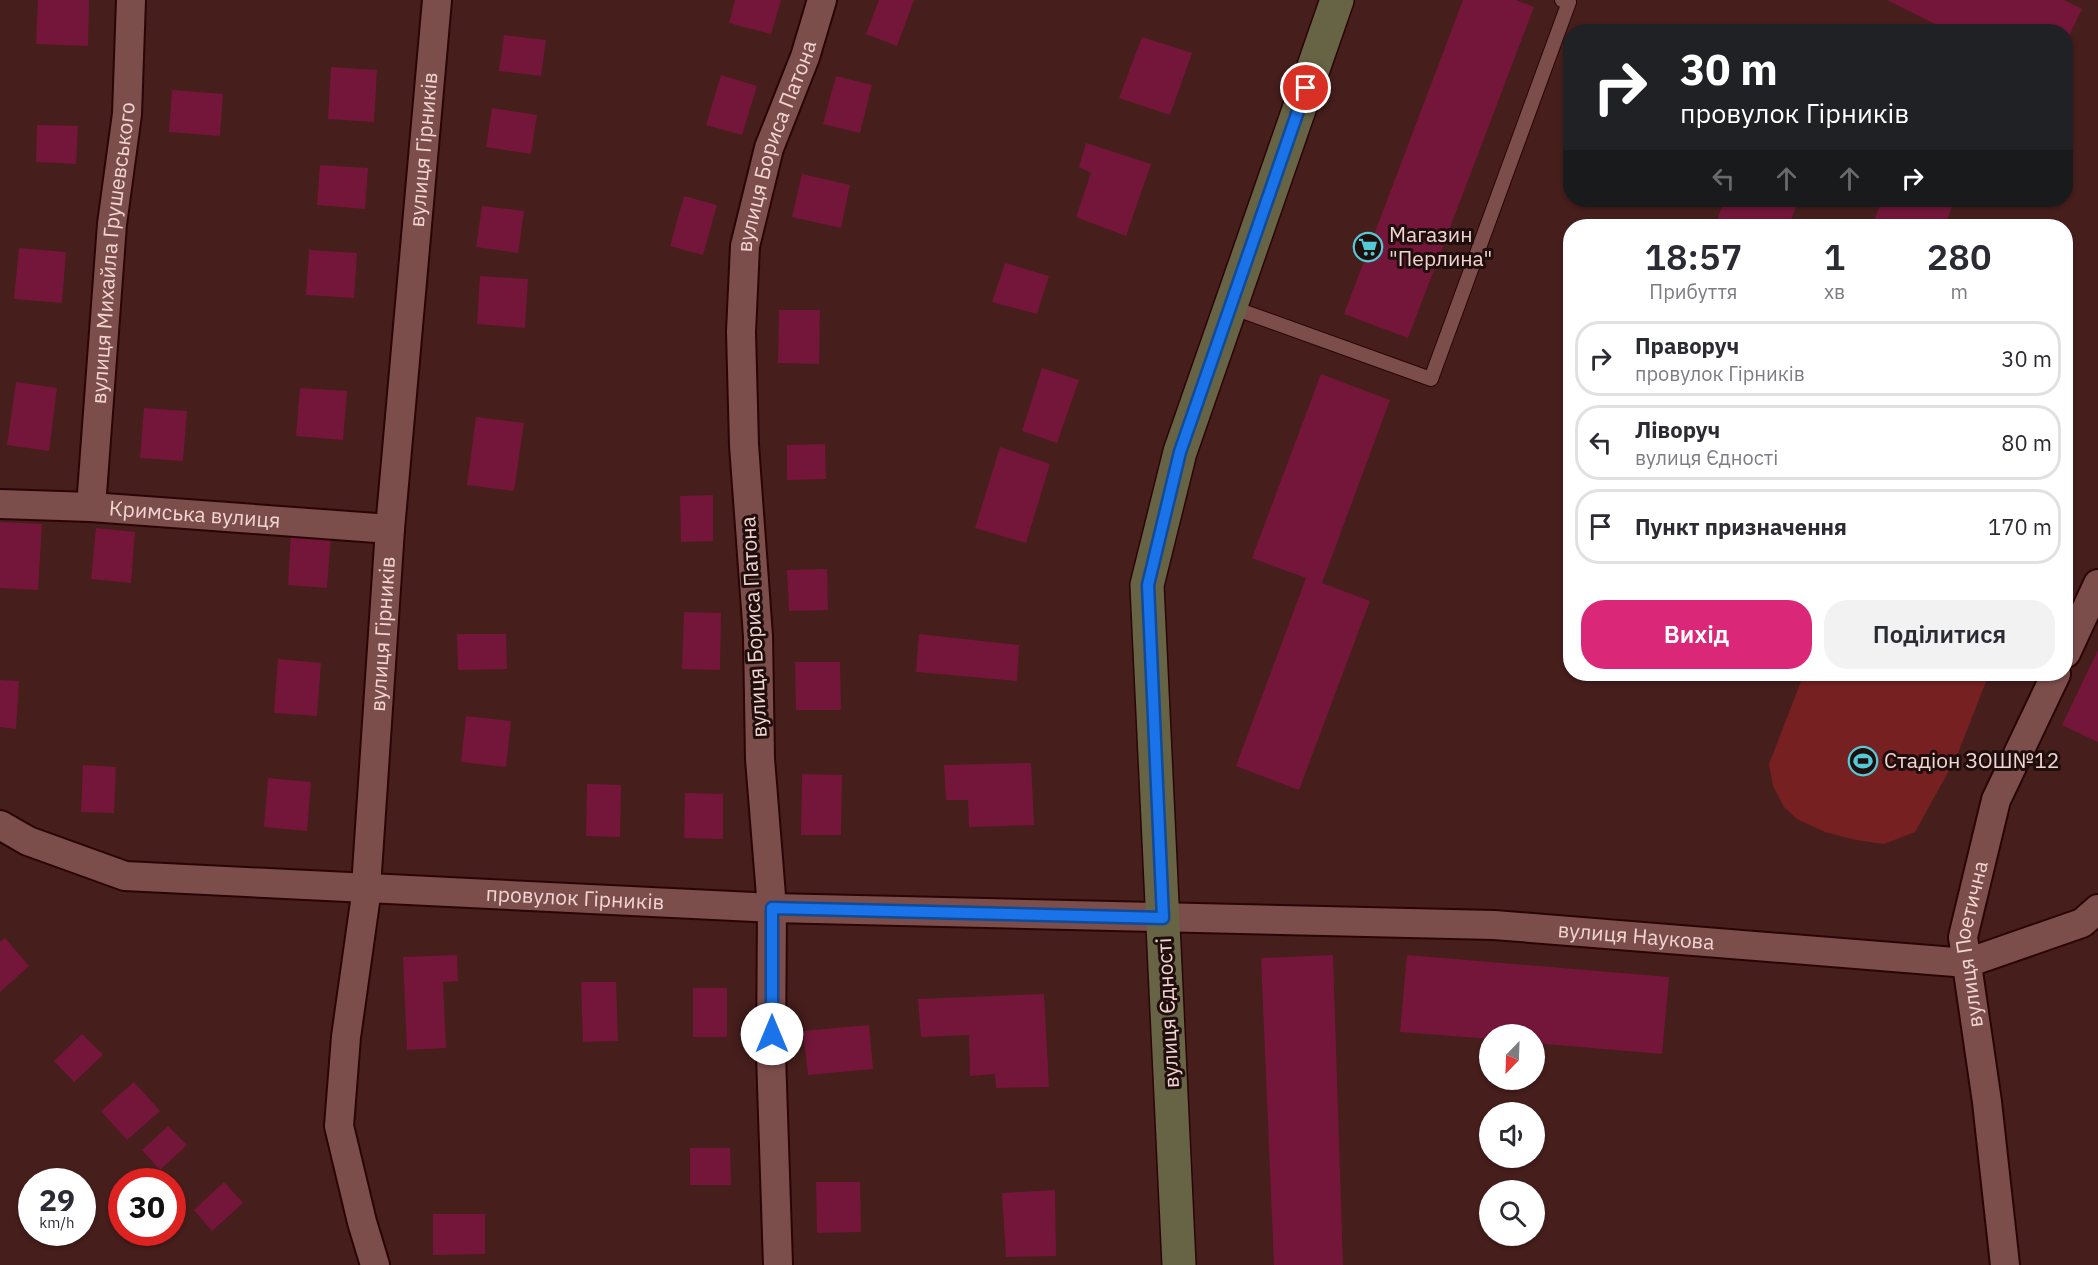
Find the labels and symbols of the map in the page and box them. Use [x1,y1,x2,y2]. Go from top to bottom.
street label: вулиця Бориса Патона [730,37,822,253]
pin [1280,62,1331,113]
street label: вулиця Гірників [402,71,444,228]
street label: вулиця Михайла Грушевського [84,102,140,405]
place label: Магазин "Перлина" [1389,220,1492,272]
supermarket icon: Магазин "Перлина" [1352,231,1384,263]
street label: Кримська вулиця [108,493,282,534]
street label: вулиця Бориса Патона [733,516,773,738]
street label: вулиця Гірників [363,555,401,712]
sports icon: Стадіон ЗОШ№12 [1847,745,1879,777]
place label: Стадіон ЗОШ№12 [1884,746,2059,774]
street label: вулиця Поетична [1948,858,1994,1030]
street label: провулок Гірників [485,879,665,916]
street label: вулиця Наукова [1557,915,1716,956]
street label: вулиця Єдності [1149,937,1185,1089]
position arrow [740,1002,804,1066]
north arrow [1479,1024,1545,1090]
speed limit sign: 30 [108,1168,186,1246]

